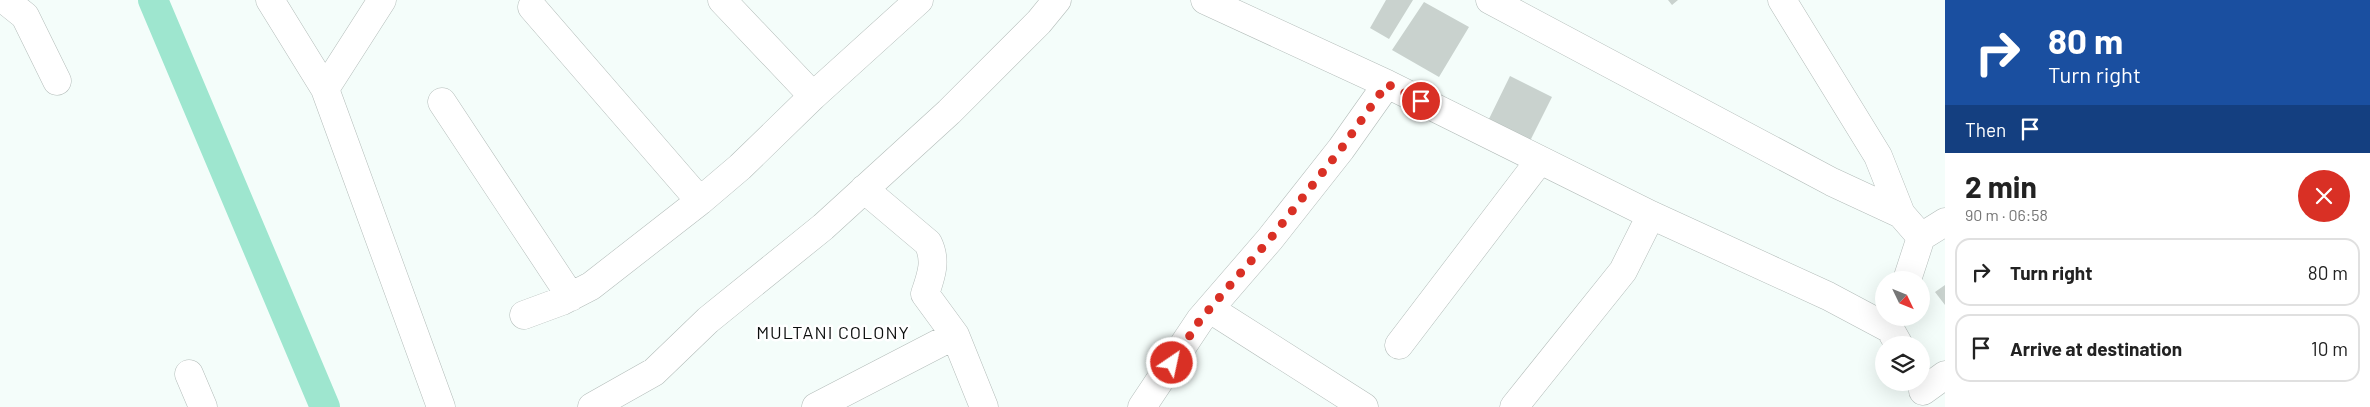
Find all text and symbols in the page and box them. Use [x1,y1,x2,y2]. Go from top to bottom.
text: 80 m [2048,19,2123,61]
icon: right [1965,20,2030,85]
text: Turn right [2048,61,2141,87]
pin [1400,80,1442,122]
icon: arrive [1407,87,1435,115]
icon: arrive [2016,115,2044,143]
text: Then [1965,118,2006,141]
text: 2 min [1965,168,2037,204]
button: close [2298,170,2350,222]
text: 90 m · 06:58 [1965,205,2048,224]
icon: right [1967,258,1995,286]
text: Turn right [2010,261,2092,284]
text: 80 m [2308,261,2348,284]
north arrow [1875,271,1930,326]
map controls [1875,271,1930,391]
district label: MULTANI COLONY [756,321,910,343]
icon: arrive [1967,334,1995,362]
position arrow [1145,336,1197,388]
button: layers [1875,336,1930,391]
text: Arrive at destination [2010,337,2182,360]
text: 10 m [2311,337,2348,360]

